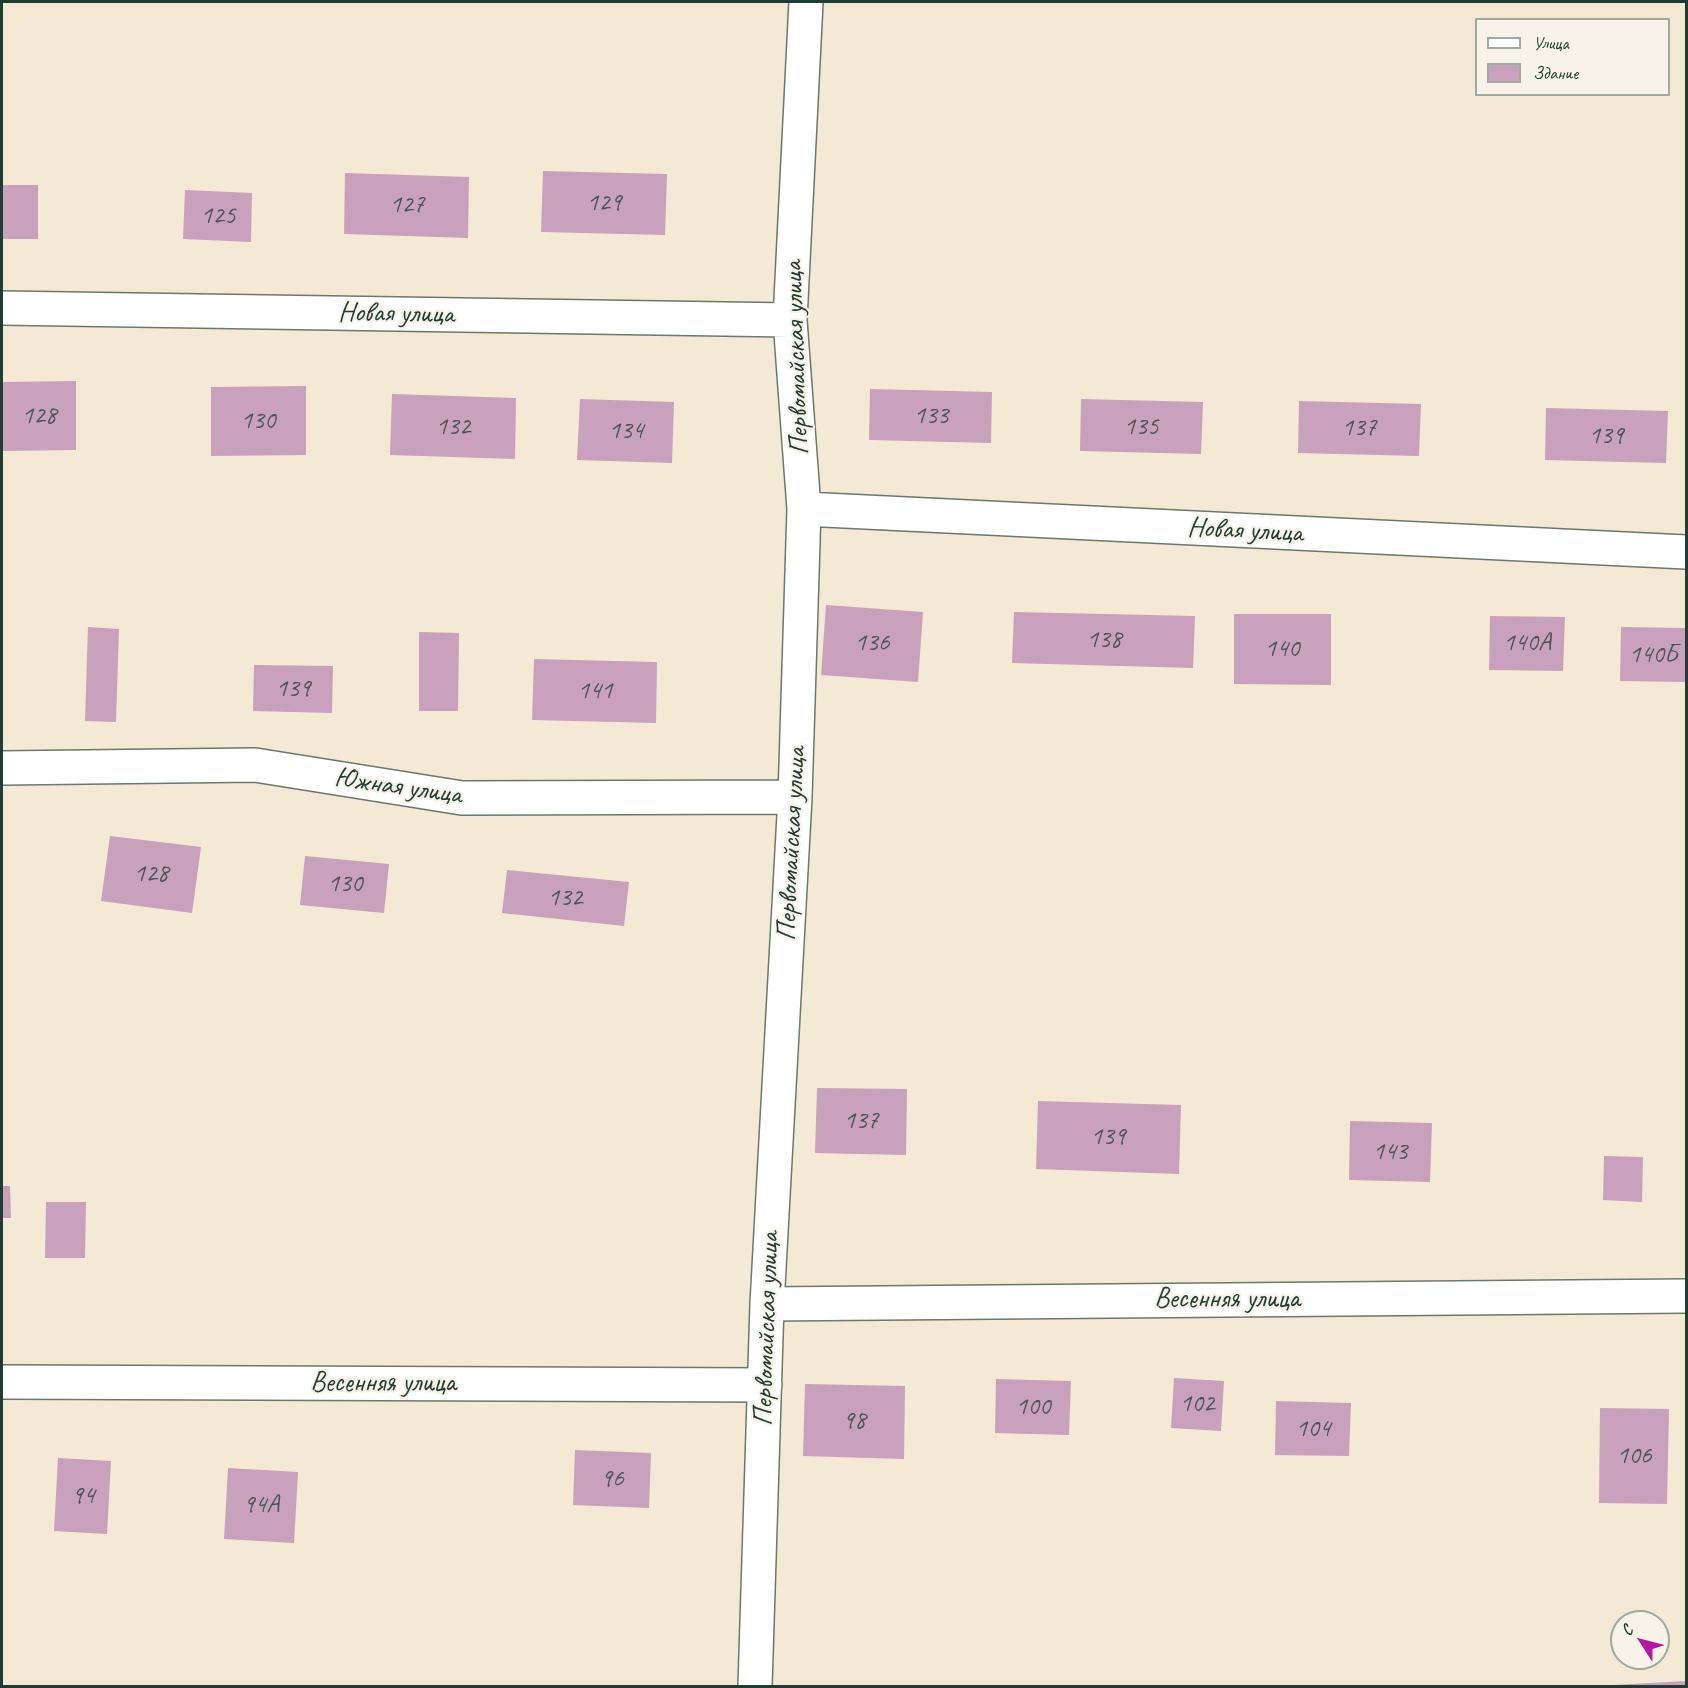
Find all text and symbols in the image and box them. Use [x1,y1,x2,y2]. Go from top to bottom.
legend [1475,18,1670,96]
text: Улица [1533,32,1569,54]
text: Здание [1533,62,1578,84]
house number: 129 [586,187,622,219]
house number: 127 [389,189,425,221]
house number: 125 [200,200,236,232]
street label: Первомайская улица [777,260,817,456]
street label: Новая улица [338,296,454,332]
house number: 128 [21,400,57,432]
house number: 133 [913,400,949,432]
house number: 130 [240,405,276,437]
house number: 132 [435,411,471,443]
house number: 135 [1123,411,1159,443]
house number: 137 [1341,412,1377,444]
house number: 134 [608,415,644,447]
house number: 139 [1588,420,1624,452]
street label: Новая улица [1186,511,1304,551]
house number: 138 [1086,624,1122,656]
house number: 136 [854,627,890,659]
house number: 140А [1503,627,1551,659]
house number: 140 [1264,633,1300,665]
house number: 140Б [1629,639,1677,671]
house number: 139 [275,673,311,705]
house number: 141 [577,675,613,707]
street label: Первомайская улица [770,746,814,942]
street label: Южная улица [332,761,464,813]
house number: 128 [133,858,169,890]
house number: 130 [327,868,363,900]
house number: 132 [547,882,583,914]
house number: 137 [843,1105,879,1137]
house number: 139 [1090,1121,1126,1153]
house number: 143 [1372,1136,1408,1168]
street label: Первомайская улица [747,1231,787,1427]
street label: Весенняя улица [1154,1283,1300,1317]
street label: Весенняя улица [310,1367,456,1401]
house number: 102 [1179,1388,1215,1420]
house number: 100 [1015,1391,1051,1423]
house number: 98 [842,1405,866,1437]
house number: 104 [1295,1413,1331,1445]
house number: 106 [1616,1440,1652,1472]
house number: 96 [600,1463,624,1495]
house number: 94 [71,1480,95,1512]
house number: 94А [243,1489,279,1521]
north arrow [1610,1610,1670,1670]
text: С [1617,1622,1637,1640]

